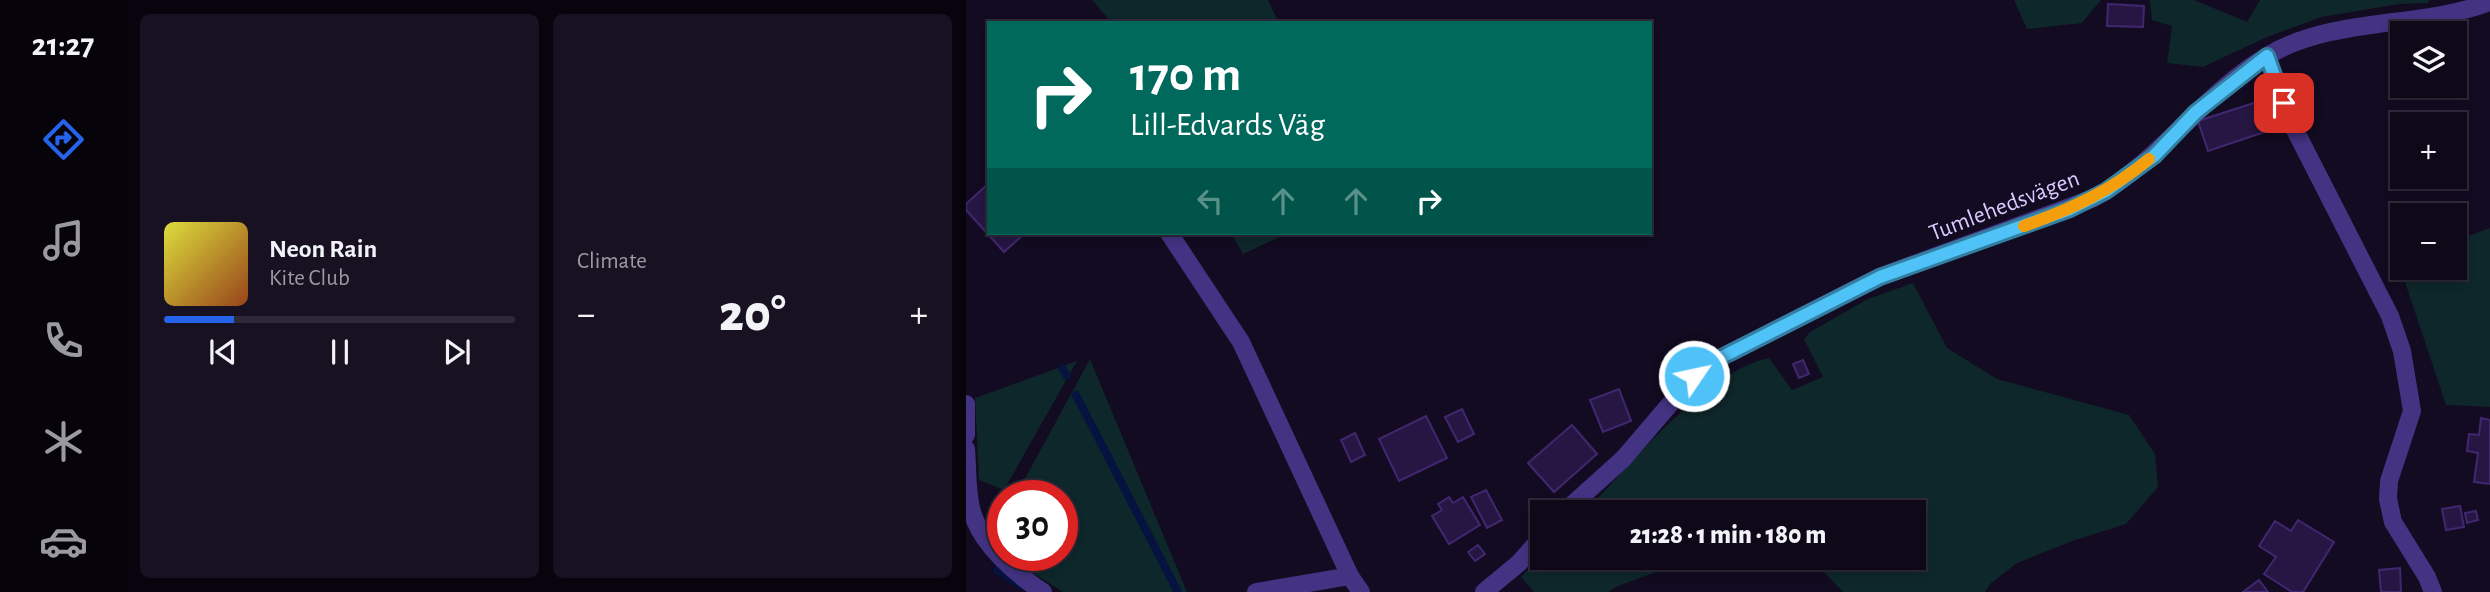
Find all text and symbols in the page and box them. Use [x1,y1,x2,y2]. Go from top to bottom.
map controls [2390,21,2467,280]
button: layers [2390,21,2467,98]
text: 21:27 [32,29,94,61]
icon: right [1015,49,1106,140]
text: 170 m [1130,51,1241,100]
pin [2254,73,2314,133]
icon: arrive [2265,84,2303,122]
text: Lill-Edvards Väg [1130,109,1325,141]
button: + [2390,112,2467,189]
icon: directions [39,115,88,164]
street label: Tumlehedsvägen [1926,166,2083,246]
icon: left [1191,182,1229,220]
icon: ahead [1264,182,1302,220]
icon: ahead [1337,182,1375,220]
icon: right [1410,182,1448,220]
button: − [2390,203,2467,280]
icon: music [39,216,88,265]
text: Neon Rain [269,236,377,262]
text: Climate [577,250,647,273]
text: Kite Club [269,267,350,290]
text: 20° [719,288,786,340]
text: − [577,296,595,334]
text: + [910,296,928,334]
icon: phone [39,316,88,365]
icon: previous [204,333,242,371]
icon: pause [321,333,359,371]
icon: next [438,333,476,371]
position arrow [1657,339,1731,413]
icon: climate [39,417,88,466]
speed limit sign: 30 [987,480,1078,571]
icon: car [39,517,88,566]
text: 21:28 · 1 min · 180 m [1630,522,1826,548]

